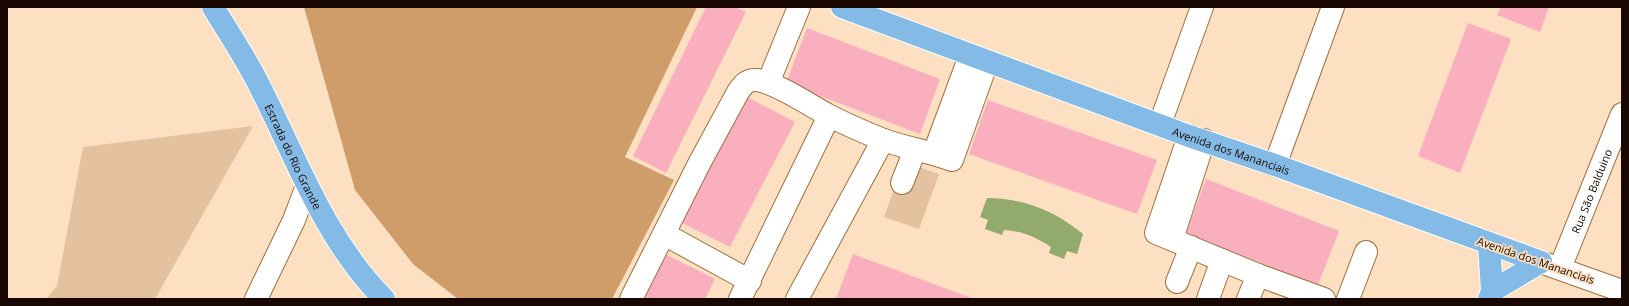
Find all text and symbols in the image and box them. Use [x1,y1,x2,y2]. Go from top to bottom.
street label: Estrada do Rio Grande [262,101,326,212]
street label: Avenida dos Mananciais [1171,123,1292,177]
street label: Rua São Balduino [1567,146,1615,235]
street label: Avenida dos Mananciais [1475,233,1597,287]

